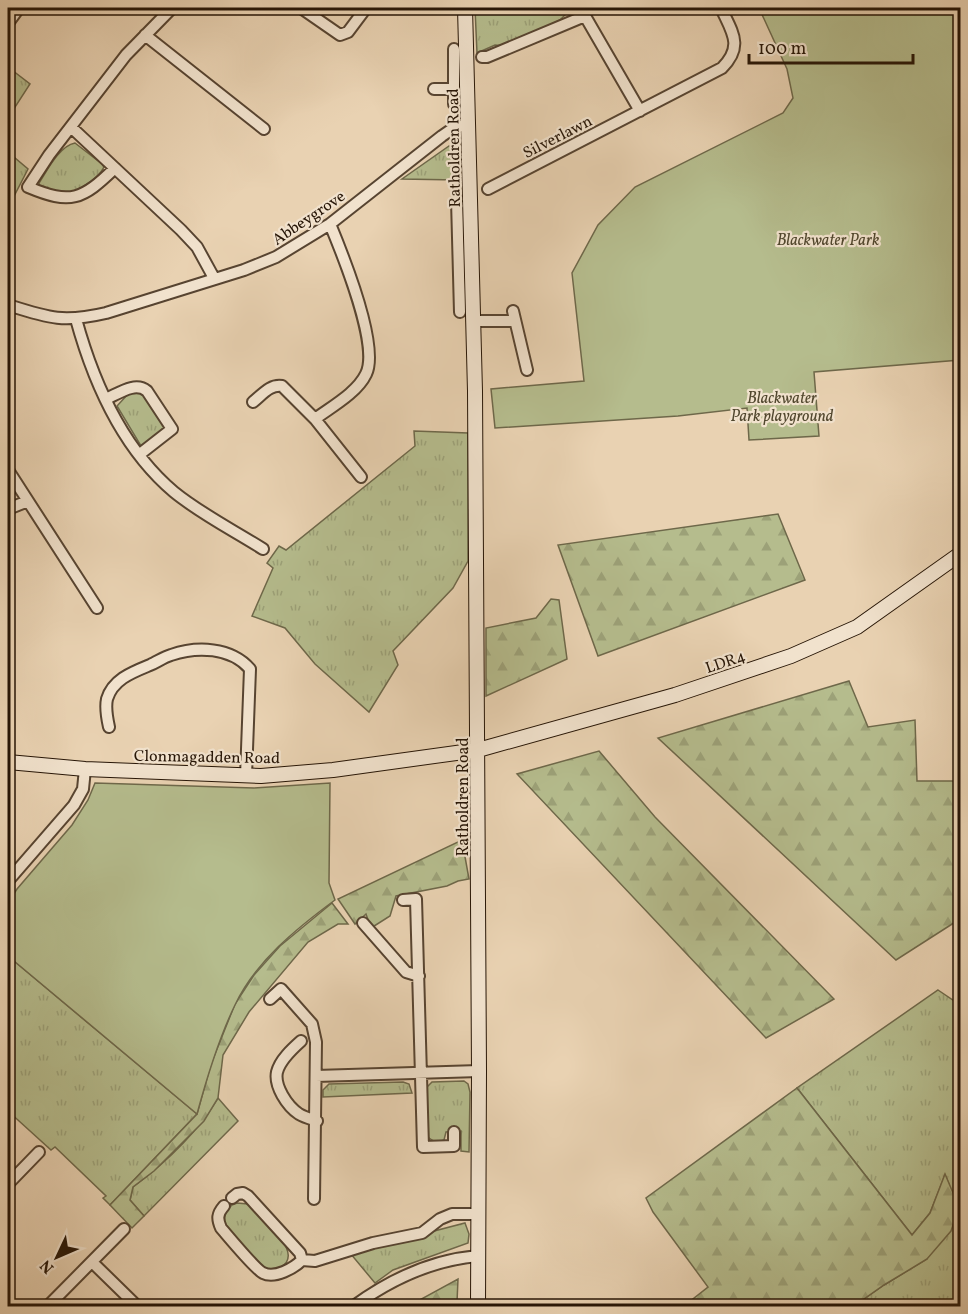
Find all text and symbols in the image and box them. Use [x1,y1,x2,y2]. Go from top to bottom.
scale bar [749,27,912,65]
text: 100 m [758,37,807,62]
street label: Ratholdren Road [443,88,467,208]
street label: Silverlawn [519,111,596,165]
street label: Abbeygrove [268,186,350,251]
park label: Blackwater Park [777,230,880,252]
park label: Blackwater Park playground [730,388,834,428]
street label: LDR4 [703,646,749,680]
street label: Ratholdren Road [453,737,475,857]
street label: Clonmagadden Road [134,746,280,770]
north arrow [27,1227,87,1287]
text: N [35,1254,60,1278]

